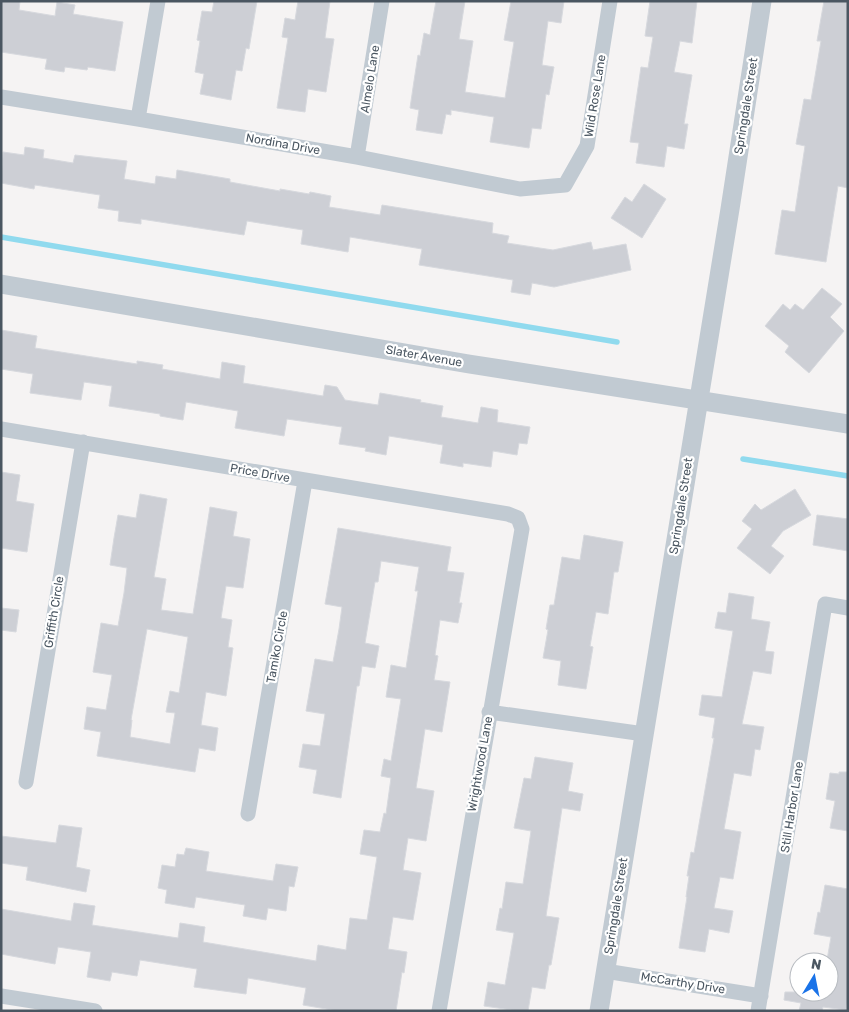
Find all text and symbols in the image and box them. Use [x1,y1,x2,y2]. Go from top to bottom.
street label: Almelo Lane [358,44,382,114]
street label: Wild Rose Lane [582,53,608,138]
street label: Springdale Street [731,56,761,155]
street label: Nordina Drive [245,131,322,157]
street label: Slater Avenue [385,342,464,370]
street label: Springdale Street [666,456,696,555]
street label: Price Drive [229,461,291,485]
street label: Griffith Circle [41,575,67,649]
street label: Tamiko Circle [264,609,290,684]
street label: Wrightwood Lane [465,715,495,813]
street label: Still Harbor Lane [778,760,806,854]
street label: Springdale Street [601,856,631,955]
north arrow [789,952,839,1002]
text: N [810,955,823,974]
street label: McCarthy Drive [640,969,726,997]

